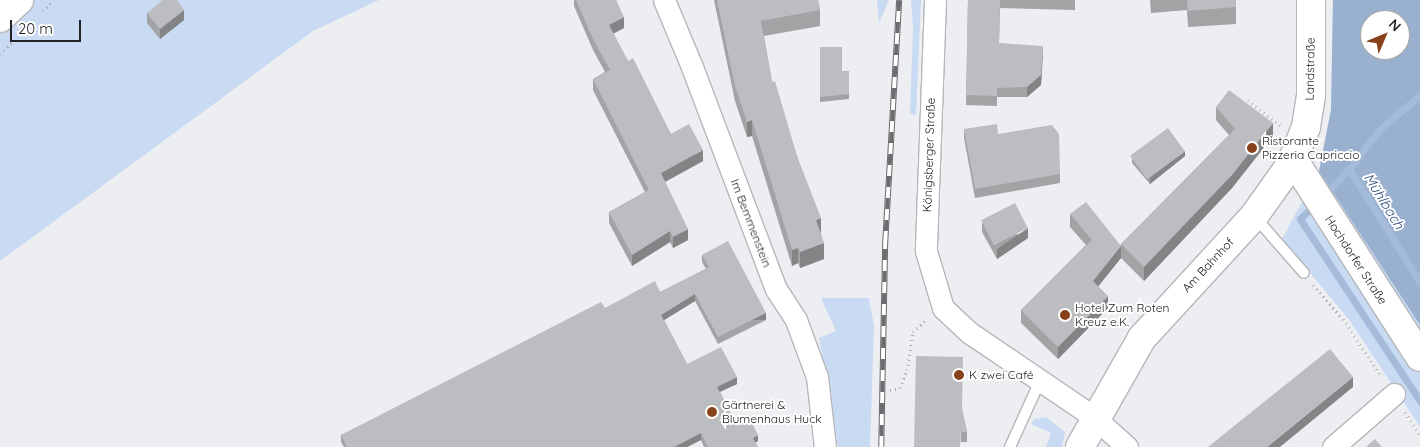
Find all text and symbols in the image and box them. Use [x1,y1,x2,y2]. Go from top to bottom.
scale bar [12,10,84,42]
north arrow [1360,10,1410,60]
text: N [1385,15,1405,35]
text: 20 m [18,19,53,38]
street label: Landstraße [1302,37,1318,101]
street label: Königsberger Straße [920,97,938,213]
place label: Ristorante Pizzeria Capriccio [1262,134,1359,162]
marker: Ristorante Pizzeria Capriccio [1246,142,1258,154]
water label: Mühlbach [1360,170,1408,232]
street label: Im Bemmenstein [728,177,774,269]
street label: Hochdorfer Straße [1322,213,1390,307]
street label: Am Bahnhof [1179,235,1237,295]
place label: Hotel Zum Roten Kreuz e.K. [1075,301,1169,329]
marker: Hotel Zum Roten Kreuz e.K. [1059,309,1071,321]
place label: K zwei Café [969,368,1034,382]
marker: K zwei Café [953,369,965,381]
place label: Gärtnerei & Blumenhaus Huck [722,398,822,426]
marker: Gärtnerei & Blumenhaus Huck [706,406,718,418]

